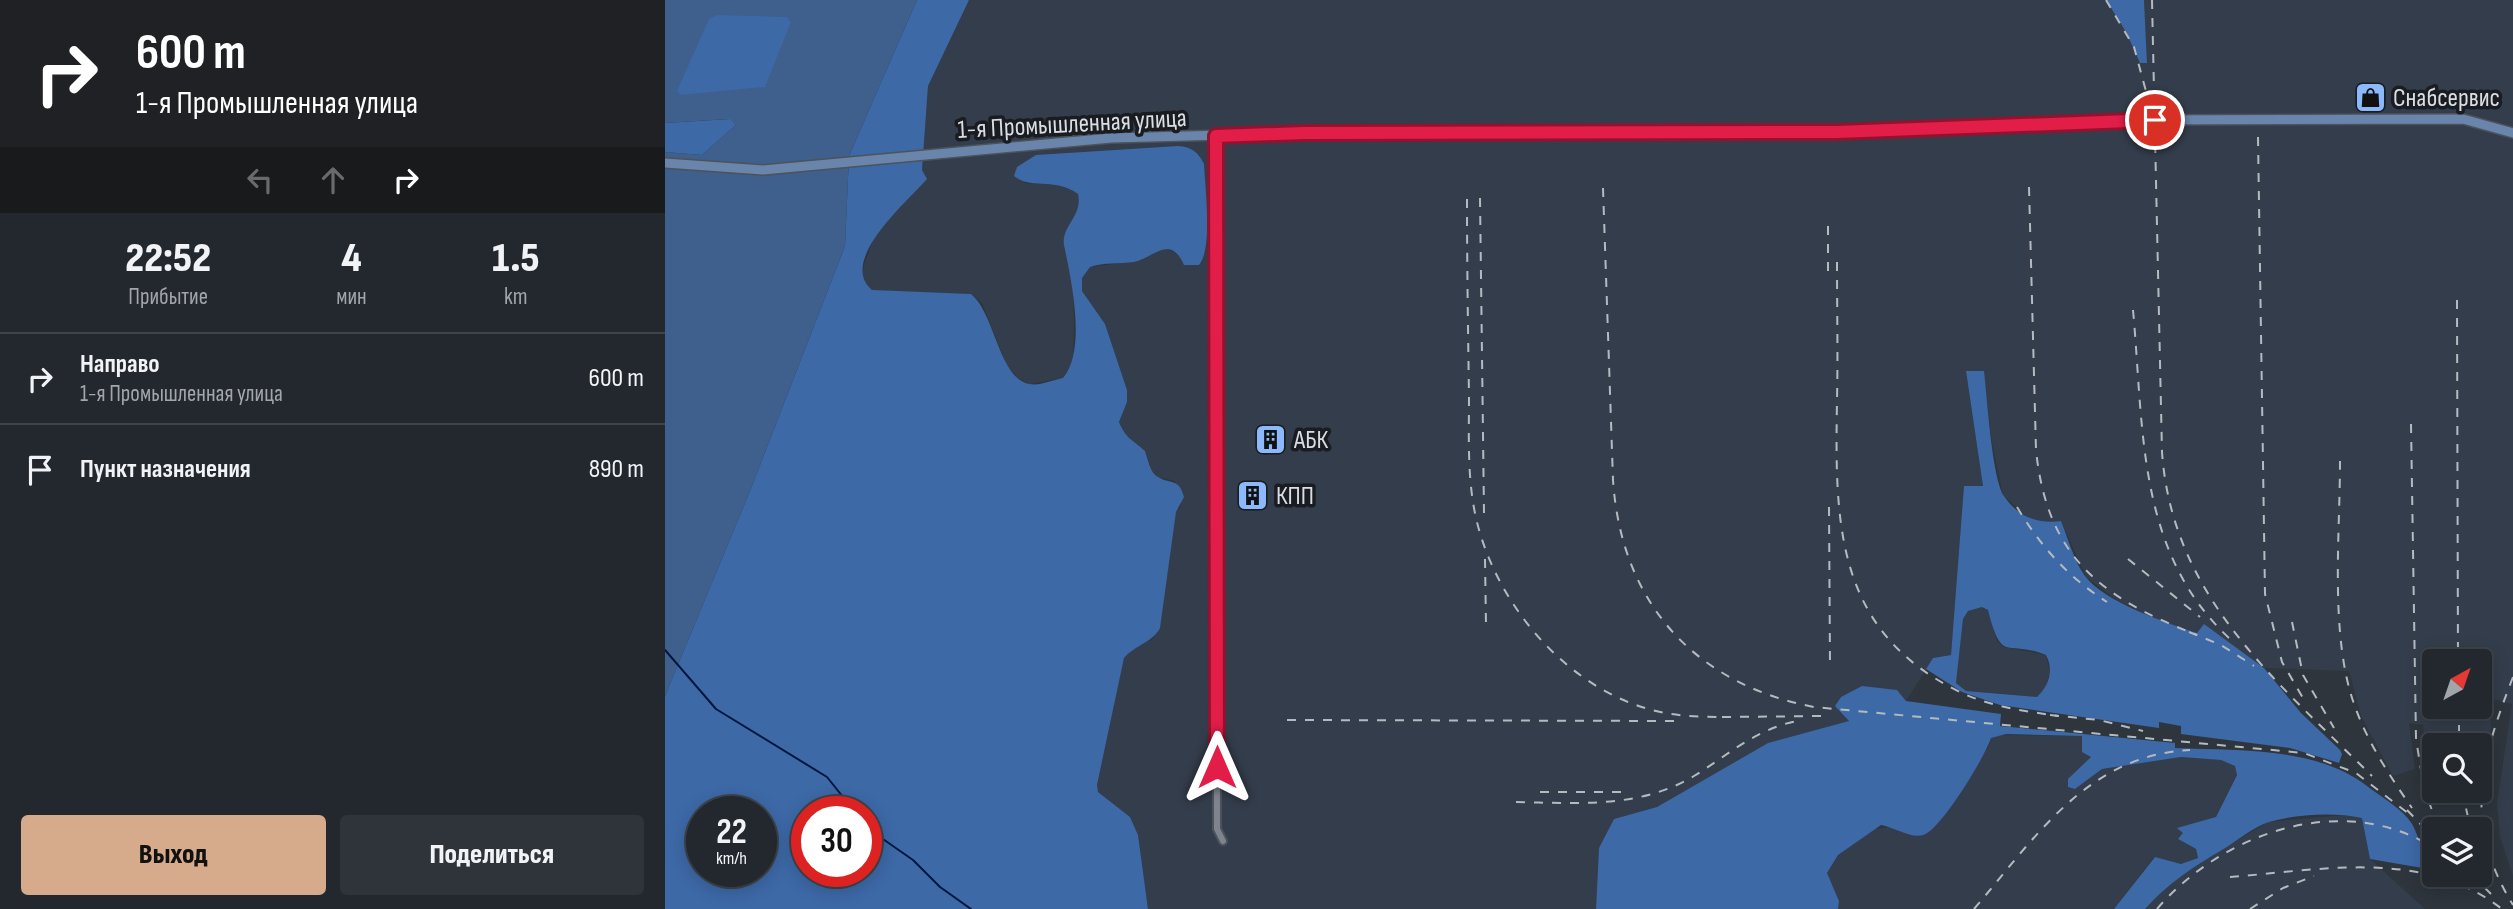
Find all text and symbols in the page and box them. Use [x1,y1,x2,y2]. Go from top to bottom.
text: 600 m [136,24,246,83]
icon: right [21,28,112,119]
shop icon: Снабсервис [2353,80,2387,114]
place label: Снабсервис [2393,83,2500,114]
text: 1-я Промышленная улица [136,84,418,123]
pin [2125,90,2185,150]
icon: arrive [2136,101,2174,139]
street label: 1-я Промышленная улица [957,103,1187,146]
icon: left [241,161,279,199]
icon: ahead [314,161,352,199]
icon: right [387,161,425,199]
text: 22:52 [125,233,211,284]
text: 4 [341,233,362,284]
text: 1.5 [492,233,540,284]
text: Прибытие [128,283,208,311]
text: мин [336,283,367,311]
text: km [504,283,528,311]
text: Направо [80,349,159,380]
icon: right [21,360,59,398]
text: 600 m [589,363,644,394]
text: 1-я Промышленная улица [80,380,283,408]
building icon: АБК [1254,422,1288,456]
place label: АБК [1293,425,1329,456]
icon: arrive [21,451,59,489]
text: Пункт назначения [80,454,251,485]
text: 890 m [589,454,644,485]
building icon: КПП [1236,478,1270,512]
place label: КПП [1276,481,1314,512]
north arrow [2422,649,2492,719]
map controls [2422,649,2492,887]
position arrow [1180,730,1254,804]
button: search [2422,733,2492,803]
speed limit sign: 30 [791,796,882,887]
text: 22 [716,811,747,854]
button: Выход [21,815,326,895]
button: Поделиться [340,815,644,895]
button: layers [2422,817,2492,887]
text: km/h [716,848,747,869]

